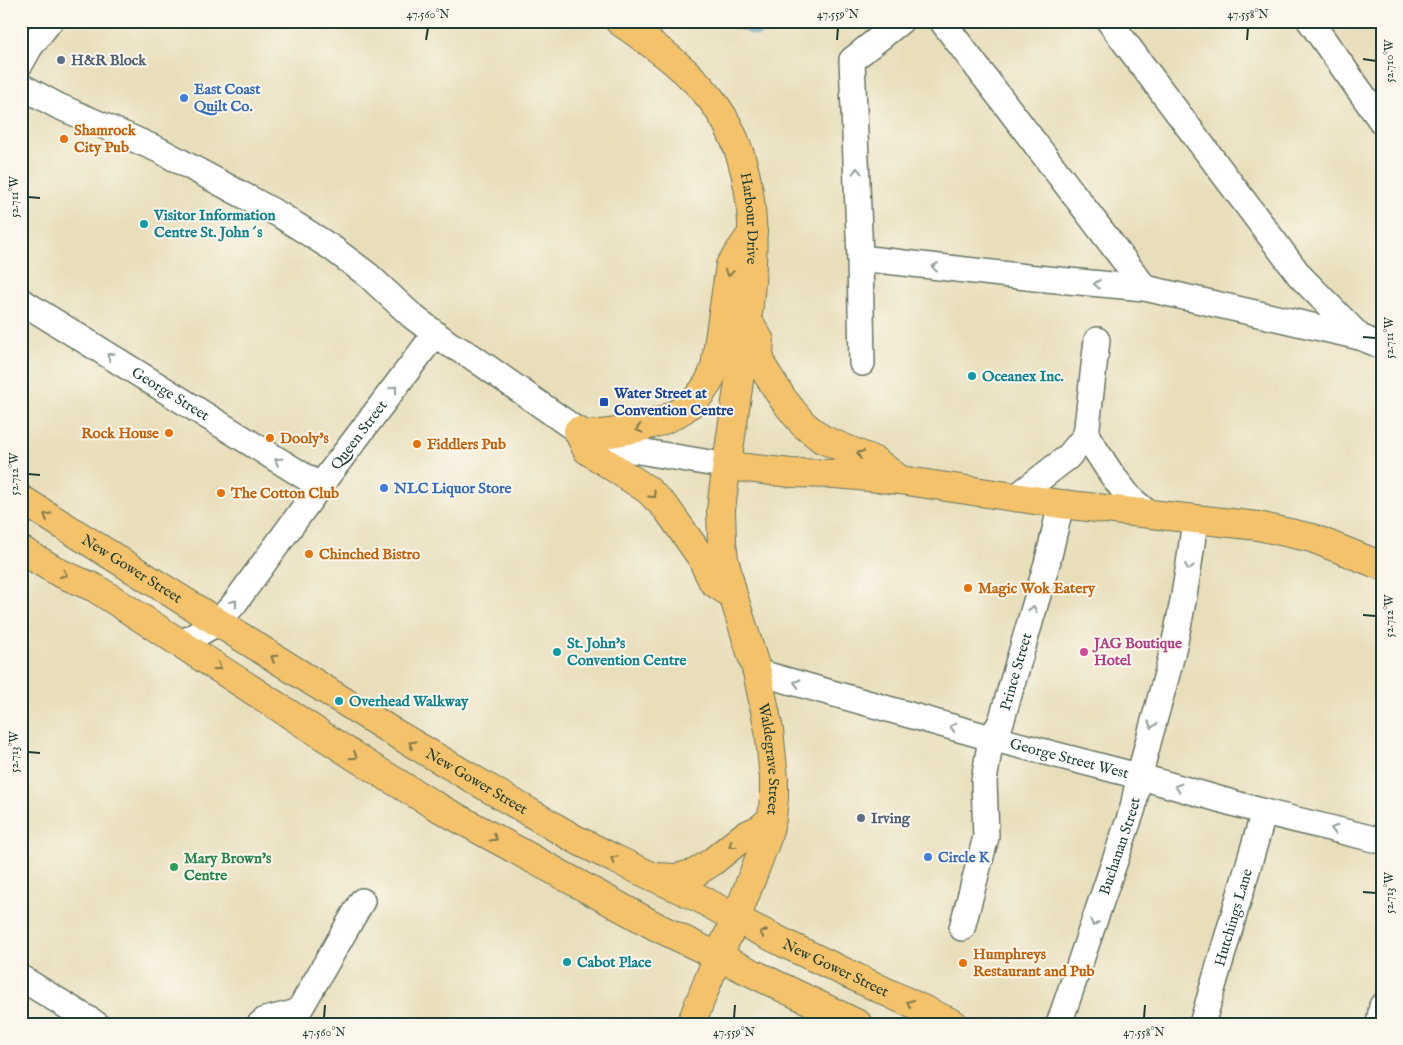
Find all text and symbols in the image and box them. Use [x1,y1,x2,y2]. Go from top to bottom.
text: 47.560°N [406,7,450,22]
text: 47.559°N [817,7,860,22]
text: 47.558°N [1227,7,1269,22]
text: 52.710°W [1382,39,1397,83]
place label: H&R Block [71,51,147,70]
marker: H&R Block [55,54,67,66]
place label: East Coast Quilt Co. [194,80,261,116]
marker: East Coast Quilt Co. [178,92,190,104]
place label: Shamrock City Pub [74,121,137,157]
marker: Shamrock City Pub [58,133,70,145]
one-way arrow [851,167,862,175]
street label: Harbour Drive [735,171,762,265]
text: 52.711°W [7,176,22,218]
place label: Visitor Information Centre St. John´s [153,206,276,242]
marker: Visitor Information Centre St. John´s [138,218,150,230]
one-way arrow [931,262,939,273]
one-way arrow [724,270,735,278]
one-way arrow [1092,279,1100,290]
text: 52.711°W [1382,317,1397,359]
one-way arrow [107,353,116,363]
street label: George Street [128,363,213,425]
place label: Oceanex Inc. [982,367,1064,386]
marker: Oceanex Inc. [966,370,978,382]
place label: Water Street at Convention Centre [613,384,734,420]
one-way arrow [388,386,396,395]
marker: Water Street at Convention Centre [598,396,610,408]
street label: Queen Street [327,397,392,474]
one-way arrow [635,423,643,433]
place label: Rock House [81,424,159,443]
marker: Rock House [163,427,175,439]
place label: Dooly's [280,429,329,448]
marker: Dooly's [264,432,276,444]
place label: Fiddlers Pub [427,435,506,454]
marker: Fiddlers Pub [411,438,423,450]
one-way arrow [856,449,865,460]
text: 52.712°W [7,452,22,495]
one-way arrow [275,457,284,467]
place label: NLC Liquor Store [393,479,512,498]
marker: NLC Liquor Store [378,482,390,494]
place label: The Cotton Club [230,484,339,503]
marker: The Cotton Club [215,487,227,499]
one-way arrow [647,490,656,499]
one-way arrow [44,512,53,522]
street label: New Gower Street [78,530,186,608]
place label: Chinched Bistro [319,545,420,564]
marker: Chinched Bistro [303,548,315,560]
one-way arrow [1185,563,1195,572]
one-way arrow [59,568,68,578]
place label: Magic Wok Eatery [978,579,1096,598]
marker: Magic Wok Eatery [962,582,974,594]
text: 52.712°W [1382,594,1397,637]
one-way arrow [228,599,237,609]
one-way arrow [1028,606,1038,614]
street label: Prince Street [996,631,1036,713]
place label: St. John's Convention Centre [567,634,687,670]
place label: JAG Boutique Hotel [1092,634,1182,670]
marker: St. John's Convention Centre [551,646,563,658]
marker: JAG Boutique Hotel [1078,646,1090,658]
one-way arrow [270,655,279,664]
one-way arrow [212,660,221,670]
one-way arrow [793,678,801,688]
place label: Overhead Walkway [349,692,469,711]
marker: Overhead Walkway [333,695,345,707]
street label: Waldegrave Street [754,701,783,816]
one-way arrow [1147,721,1158,730]
one-way arrow [949,723,957,733]
text: 52.713°W [7,731,22,773]
street label: George Street West [1008,734,1131,783]
one-way arrow [408,740,417,750]
street label: New Gower Street [422,744,531,819]
one-way arrow [348,750,357,759]
one-way arrow [1174,783,1182,793]
street label: Buchanan Street [1095,796,1145,898]
place label: Irving [871,809,911,828]
marker: Irving [855,812,867,824]
one-way arrow [1331,825,1339,835]
one-way arrow [489,831,498,841]
one-way arrow [729,840,738,848]
place label: Circle K [938,848,991,867]
place label: Mary Brown's Centre [184,849,272,885]
marker: Circle K [922,851,934,863]
one-way arrow [610,854,619,865]
marker: Mary Brown's Centre [168,861,180,873]
street label: Hutchings Lane [1210,866,1257,969]
text: 52.713°W [1382,872,1397,914]
one-way arrow [1090,918,1100,927]
one-way arrow [759,929,768,939]
street label: New Gower Street [779,935,892,1002]
place label: Humphreys Restaurant and Pub [973,945,1094,981]
place label: Cabot Place [577,953,651,972]
marker: Cabot Place [561,956,573,968]
marker: Humphreys Restaurant and Pub [957,957,969,969]
one-way arrow [906,999,915,1009]
text: 47.560°N [302,1025,346,1040]
text: 47.559°N [713,1025,756,1040]
text: 47.558°N [1123,1025,1165,1040]

